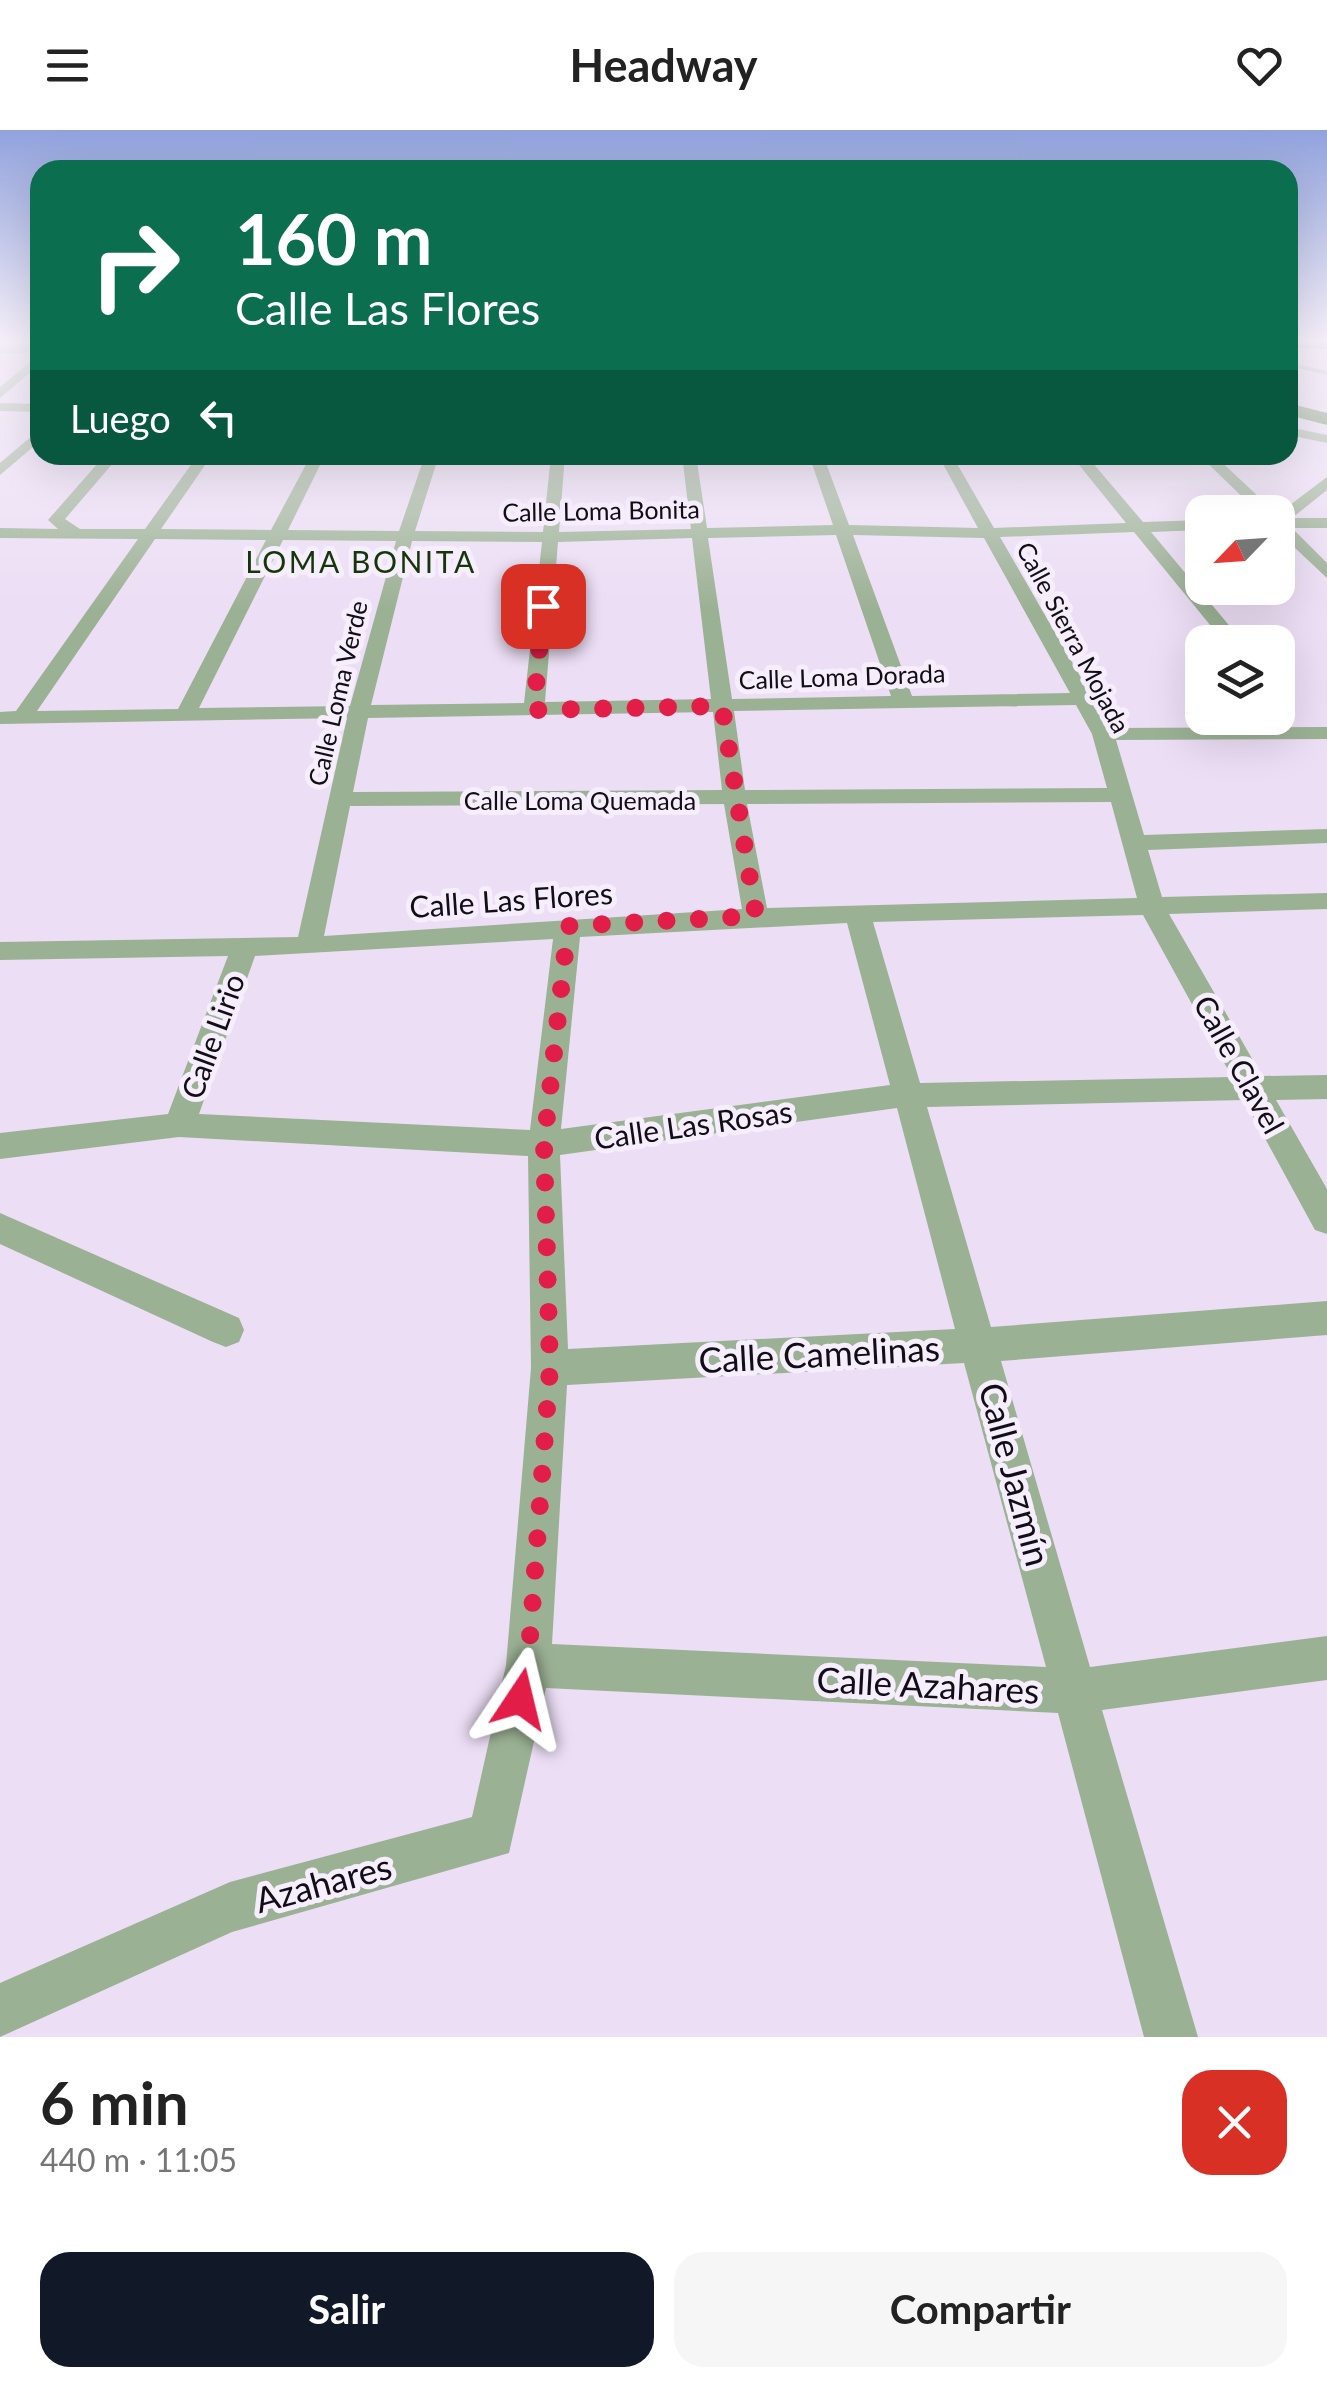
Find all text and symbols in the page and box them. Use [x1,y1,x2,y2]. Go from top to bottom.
icon: menu [40,38,95,93]
text: Headway [569,38,758,92]
icon: heart [1232,38,1287,93]
text: 160 m [235,196,432,280]
icon: right [70,200,200,330]
text: Calle Las Flores [235,281,540,335]
icon: left [191,390,246,445]
text: Luego [70,395,171,441]
street label: Calle Loma Bonita [502,493,700,527]
north arrow [1185,495,1295,605]
map controls [1185,495,1295,735]
street label: Calle Sierra Mojada [1011,536,1137,738]
district label: LOMA BONITA [245,543,477,579]
pin [501,564,586,649]
icon: arrive [516,579,571,634]
street label: Calle Loma Verde [301,597,373,789]
button: layers [1185,625,1295,735]
street label: Calle Loma Dorada [738,657,946,695]
street label: Calle Loma Quemada [464,785,696,815]
street label: Calle Las Flores [408,874,614,924]
street label: Calle Lirio [173,969,251,1103]
street label: Calle Clavel [1187,989,1293,1139]
street label: Calle Las Rosas [592,1092,794,1156]
street label: Calle Camelinas [697,1326,941,1380]
street label: Calle Jazmín [971,1378,1061,1570]
position arrow [468,1647,572,1751]
street label: Calle Azahares [816,1657,1040,1711]
street label: Azahares [250,1844,396,1920]
text: 6 min [40,2066,189,2138]
button: close [1182,2070,1287,2175]
text: 440 m · 11:05 [40,2140,237,2179]
button: Salir [40,2252,654,2367]
button: Compartir [674,2252,1287,2367]

